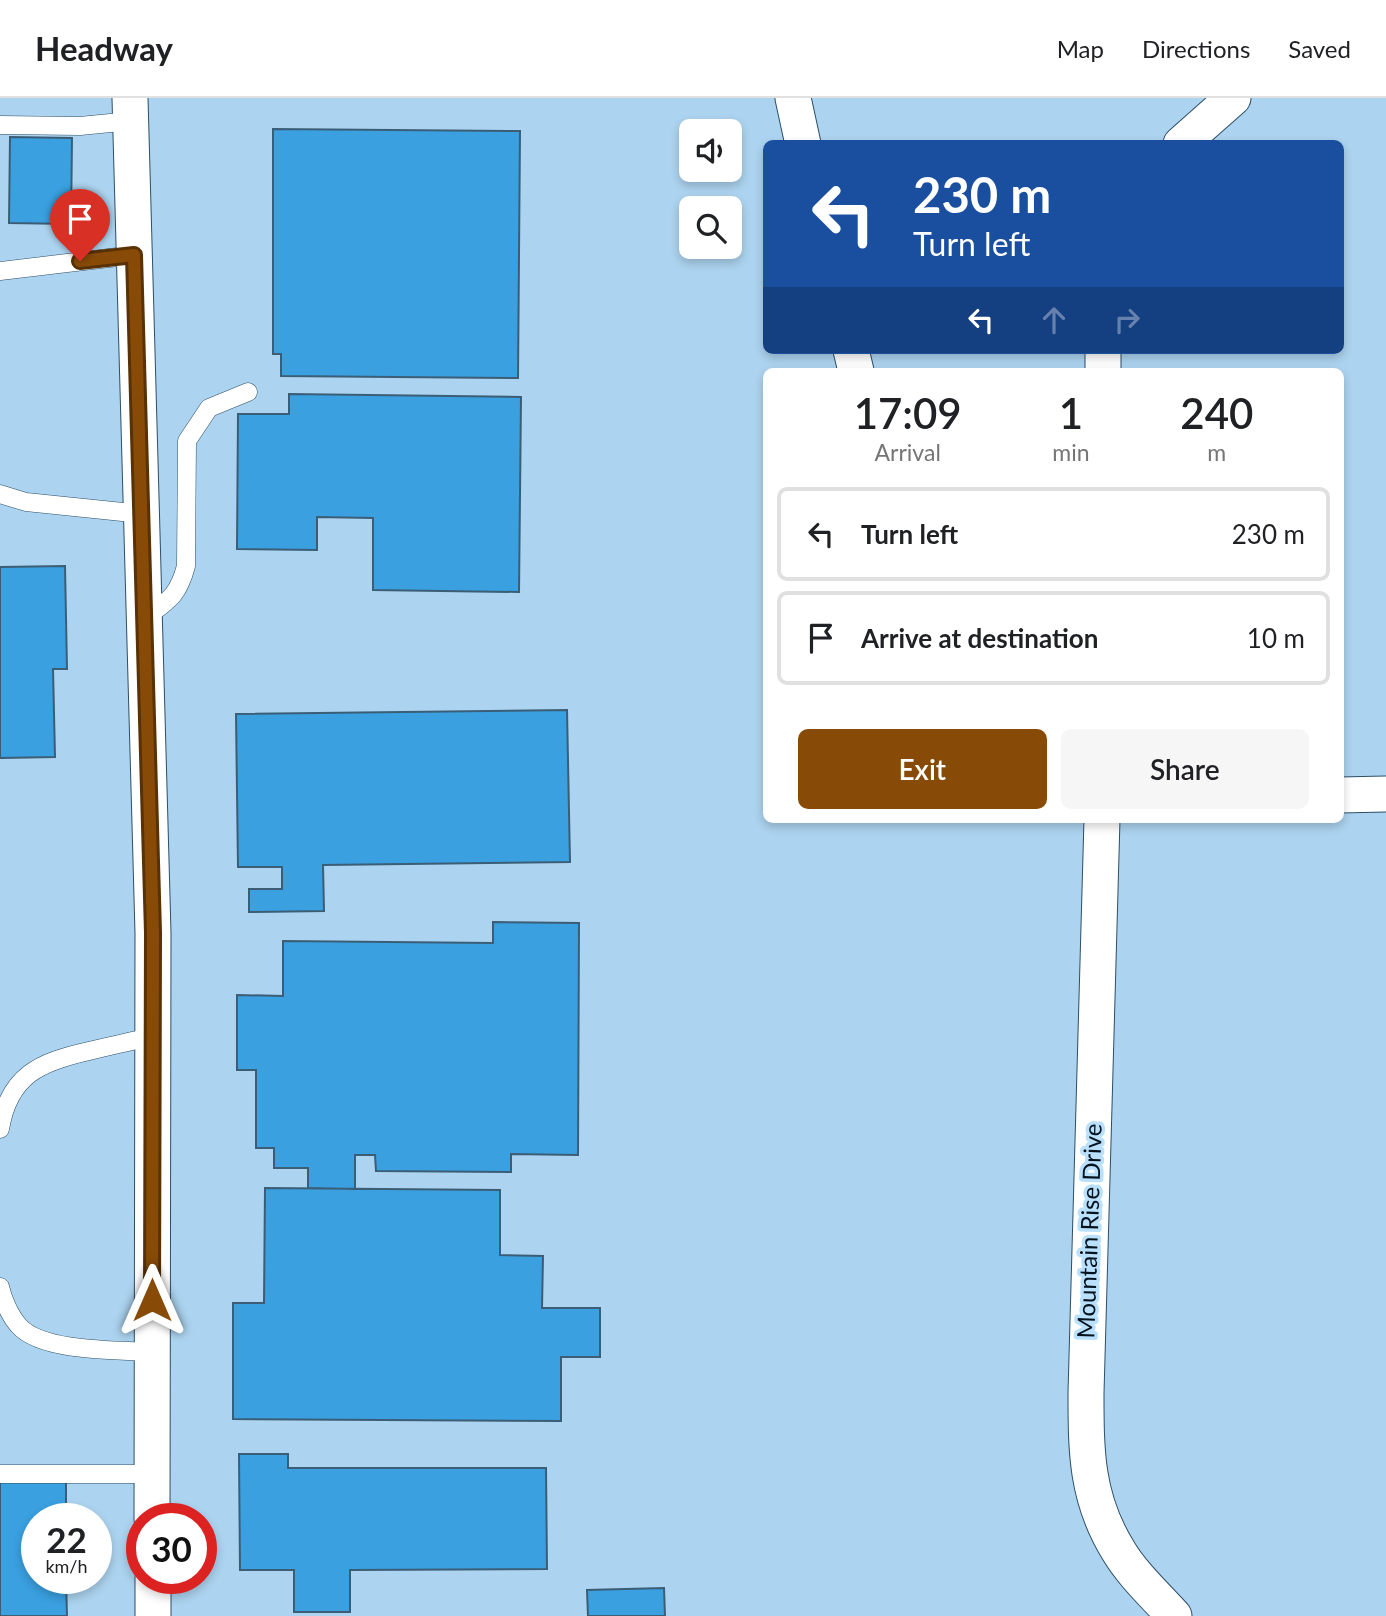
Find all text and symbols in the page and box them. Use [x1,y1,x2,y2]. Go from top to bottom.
text: Headway [35,28,173,68]
text: Map [1057,34,1104,63]
text: Directions [1142,34,1250,63]
text: Saved [1288,34,1351,63]
map controls [679,119,742,259]
button: sound [679,119,742,182]
text: 230 m [913,165,1051,223]
icon: left [798,168,889,259]
pin [50,189,110,261]
button: search [679,196,742,259]
icon: arrive [61,200,99,238]
text: Turn left [913,224,1030,263]
icon: left [962,301,1000,339]
icon: ahead [1035,301,1073,339]
icon: right [1108,301,1146,339]
text: 17:09 [854,388,962,438]
text: 1 [1059,388,1083,438]
text: 240 [1180,388,1253,438]
text: Arrival [875,438,941,466]
text: min [1052,438,1090,466]
text: m [1207,438,1226,466]
icon: left [802,515,840,553]
text: Turn left [861,518,958,550]
text: 230 m [1232,518,1305,550]
icon: arrive [802,619,840,657]
text: Arrive at destination [861,622,1098,654]
text: 10 m [1247,622,1305,654]
button: Exit [798,729,1047,809]
button: Share [1061,729,1309,809]
street label: Mountain Rise Drive [1070,1123,1107,1339]
position arrow [115,1263,189,1337]
speed limit sign: 30 [126,1503,217,1594]
text: 22 [46,1518,87,1560]
text: km/h [45,1555,88,1577]

